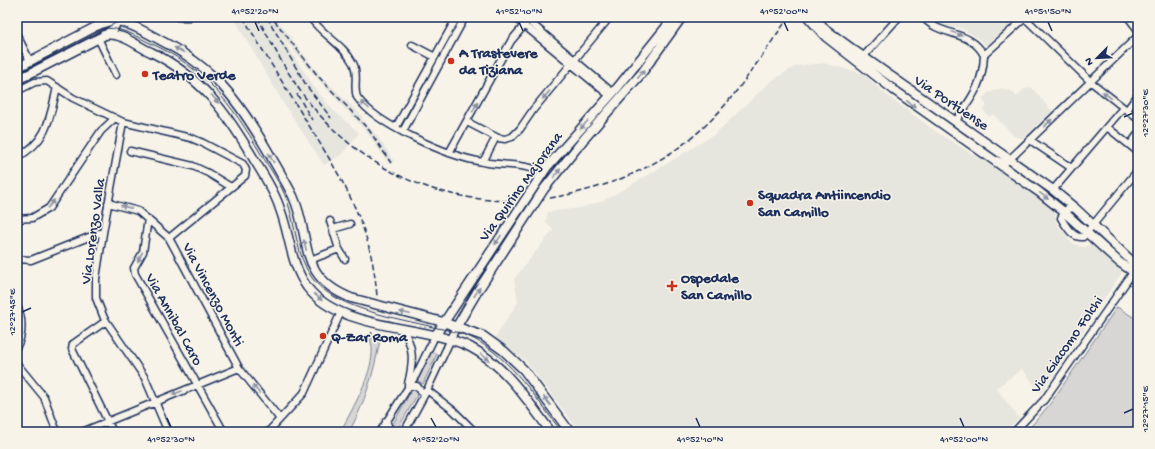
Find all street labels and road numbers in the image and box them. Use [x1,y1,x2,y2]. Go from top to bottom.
street label: Via Portuense [909,72,992,135]
street label: Via Quirino Majorana [475,128,568,246]
street label: Via Lorenzo Valla [78,177,110,286]
street label: Via Vincenzo Monti [177,239,247,350]
street label: Via Annibal Caro [140,270,206,369]
street label: Via Giacomo Folchi [1027,293,1108,398]

